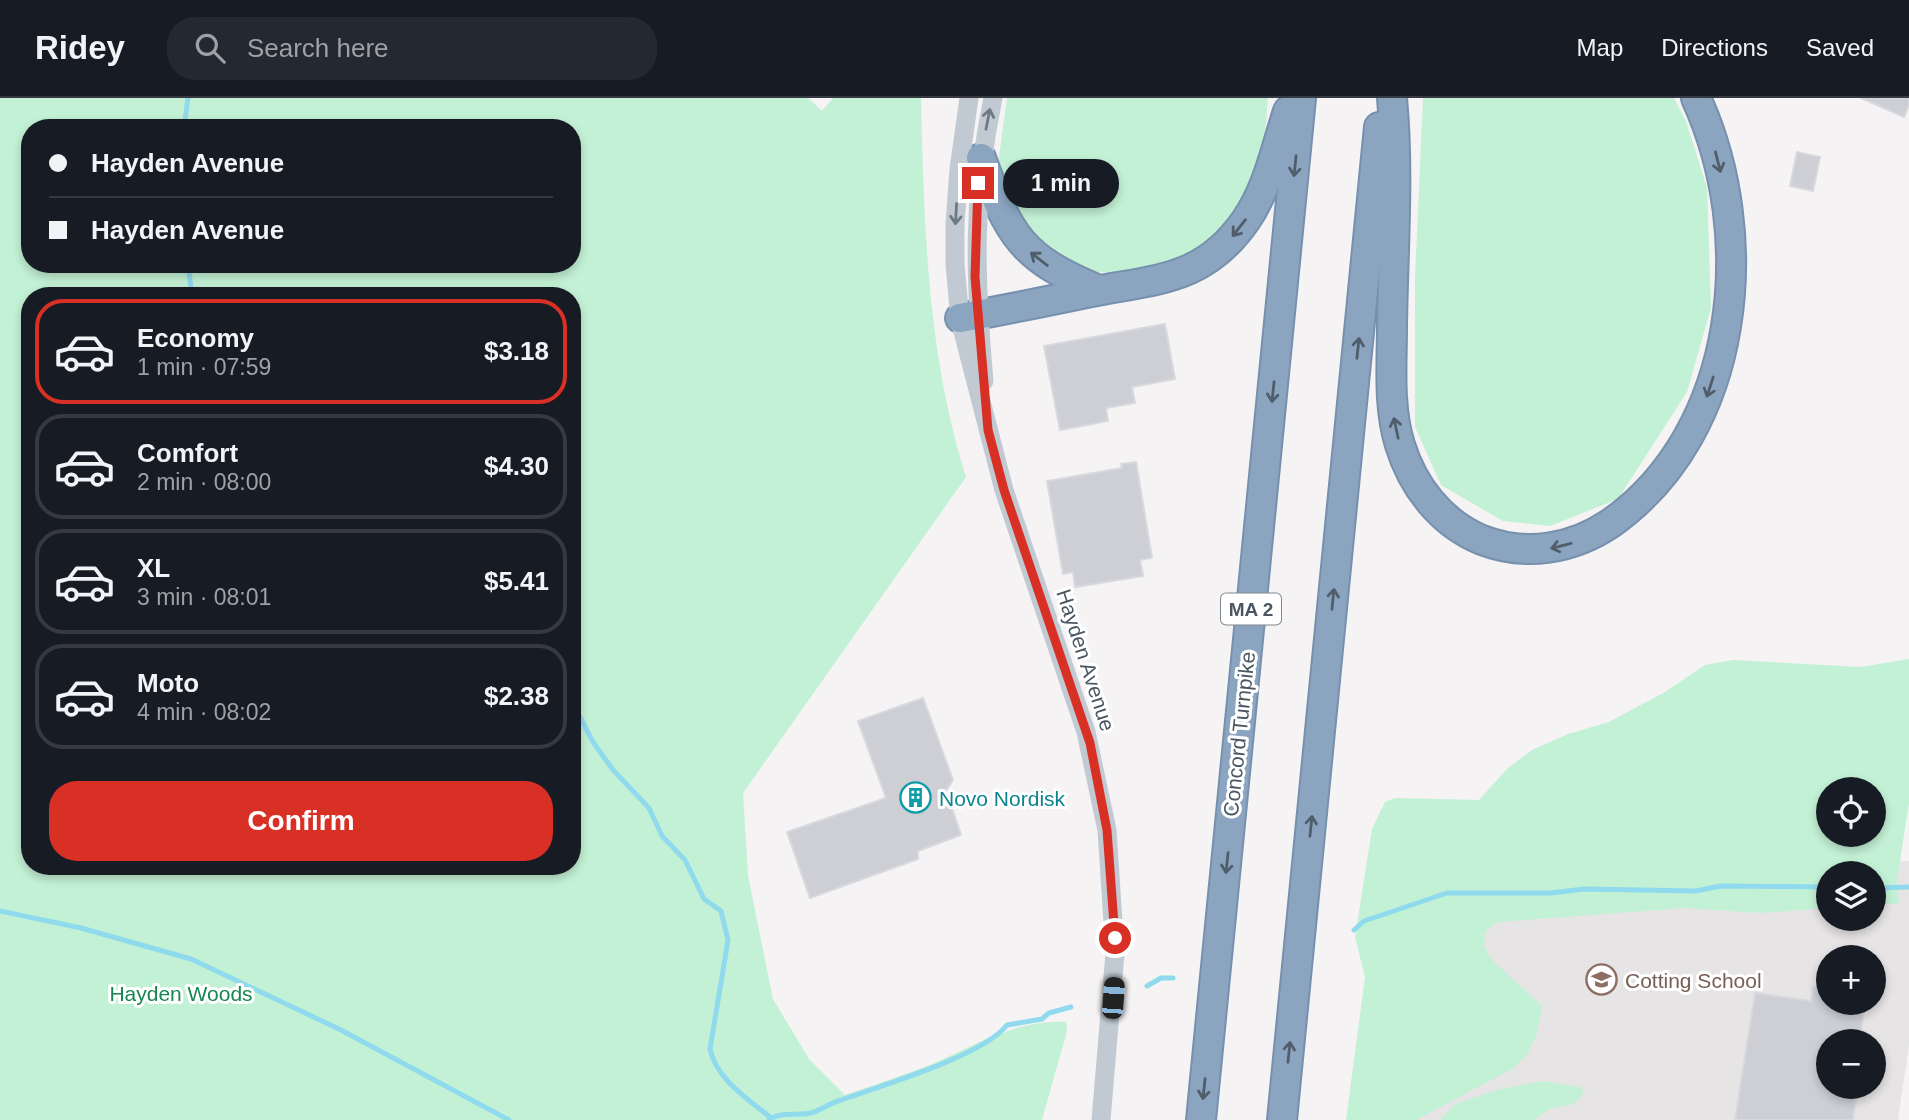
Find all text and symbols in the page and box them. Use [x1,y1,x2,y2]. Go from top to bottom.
search box [167,17,657,80]
text: Ridey [35,29,125,66]
icon: search [191,29,229,67]
text: Search here [247,33,389,63]
text: Map [1577,34,1623,61]
text: Directions [1661,34,1768,61]
text: Saved [1806,34,1874,61]
one-way arrow [982,108,996,131]
text: Hayden Avenue [91,148,284,178]
one-way arrow [1712,151,1725,173]
one-way arrow [1288,154,1301,177]
callout: 1 min [1002,158,1118,208]
route end [962,167,994,199]
text: 1 min [1031,170,1091,196]
one-way arrow [949,203,962,226]
text: Hayden Avenue [91,215,284,245]
one-way arrow [1231,219,1246,237]
one-way arrow [1030,252,1049,267]
icon: car [53,320,116,383]
text: Economy [137,323,254,353]
text: $3.18 [484,336,549,366]
one-way arrow [1352,338,1365,360]
text: 1 min · 07:59 [137,354,271,380]
one-way arrow [1703,375,1716,397]
one-way arrow [1266,381,1279,403]
one-way arrow [1389,417,1403,440]
icon: car [53,435,116,498]
text: Comfort [137,438,238,468]
text: $4.30 [484,451,549,481]
text: 2 min · 08:00 [137,469,271,495]
one-way arrow [1550,540,1572,553]
icon: car [53,550,116,613]
text: XL [137,553,170,583]
text: $5.41 [484,566,549,596]
text: 3 min · 08:01 [137,584,271,610]
street label: Hayden Avenue [1052,586,1120,734]
one-way arrow [1327,588,1340,611]
road number: MA 2 [1221,594,1281,624]
street label: Concord Turnpike [1219,650,1259,818]
icon: car [53,665,116,728]
text: Moto [137,668,199,698]
text: $2.38 [484,681,549,711]
text: 4 min · 08:02 [137,699,271,725]
map controls [1816,777,1886,1099]
button: locate [1816,777,1886,847]
button: Confirm [49,781,553,861]
building icon: Novo Nordisk [899,781,933,815]
place label: Novo Nordisk [939,787,1066,810]
one-way arrow [1305,815,1318,837]
one-way arrow [1220,851,1233,873]
button: layers [1816,861,1886,931]
route start [1099,922,1131,954]
button: + [1816,945,1886,1015]
school or university icon: Cotting School [1585,963,1619,997]
place label: Cotting School [1625,969,1762,992]
car [1102,976,1125,1020]
park label: Hayden Woods [109,982,253,1005]
button: − [1816,1029,1886,1099]
one-way arrow [1283,1041,1296,1064]
one-way arrow [1198,1077,1211,1100]

